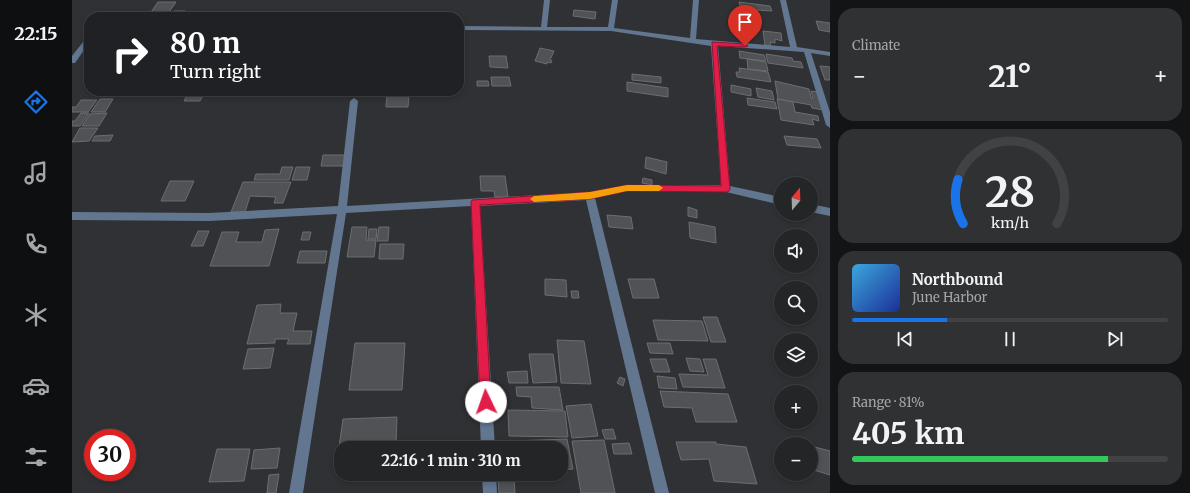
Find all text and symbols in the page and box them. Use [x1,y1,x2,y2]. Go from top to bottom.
pin [728,5,762,46]
icon: arrive [734,11,756,33]
text: 22:15 [14,22,58,45]
text: 80 m [170,25,241,61]
icon: right [104,28,156,80]
text: Climate [852,37,900,54]
text: 21° [988,57,1032,95]
text: Turn right [170,60,261,83]
text: − [852,62,867,90]
text: + [1153,62,1168,90]
icon: directions [22,88,50,116]
icon: music [22,159,50,187]
text: 28 [985,166,1035,218]
north arrow [774,177,818,221]
map controls [774,177,818,481]
text: km/h [991,213,1029,231]
button: sound [774,229,818,273]
icon: phone [22,230,50,258]
text: Northbound [912,270,1003,289]
button: search [774,281,818,325]
text: June Harbor [912,289,987,306]
icon: climate [22,301,50,329]
icon: previous [894,328,916,350]
icon: pause [999,328,1021,350]
icon: next [1104,328,1126,350]
button: layers [774,333,818,377]
icon: car [22,372,50,400]
position arrow [465,381,507,423]
button: + [774,385,818,429]
text: Range · 81% [852,394,925,411]
text: 405 km [852,414,964,452]
speed limit sign: 30 [84,429,136,481]
button: − [774,437,818,481]
icon: filters [22,443,50,471]
text: 22:16 · 1 min · 310 m [381,451,521,470]

